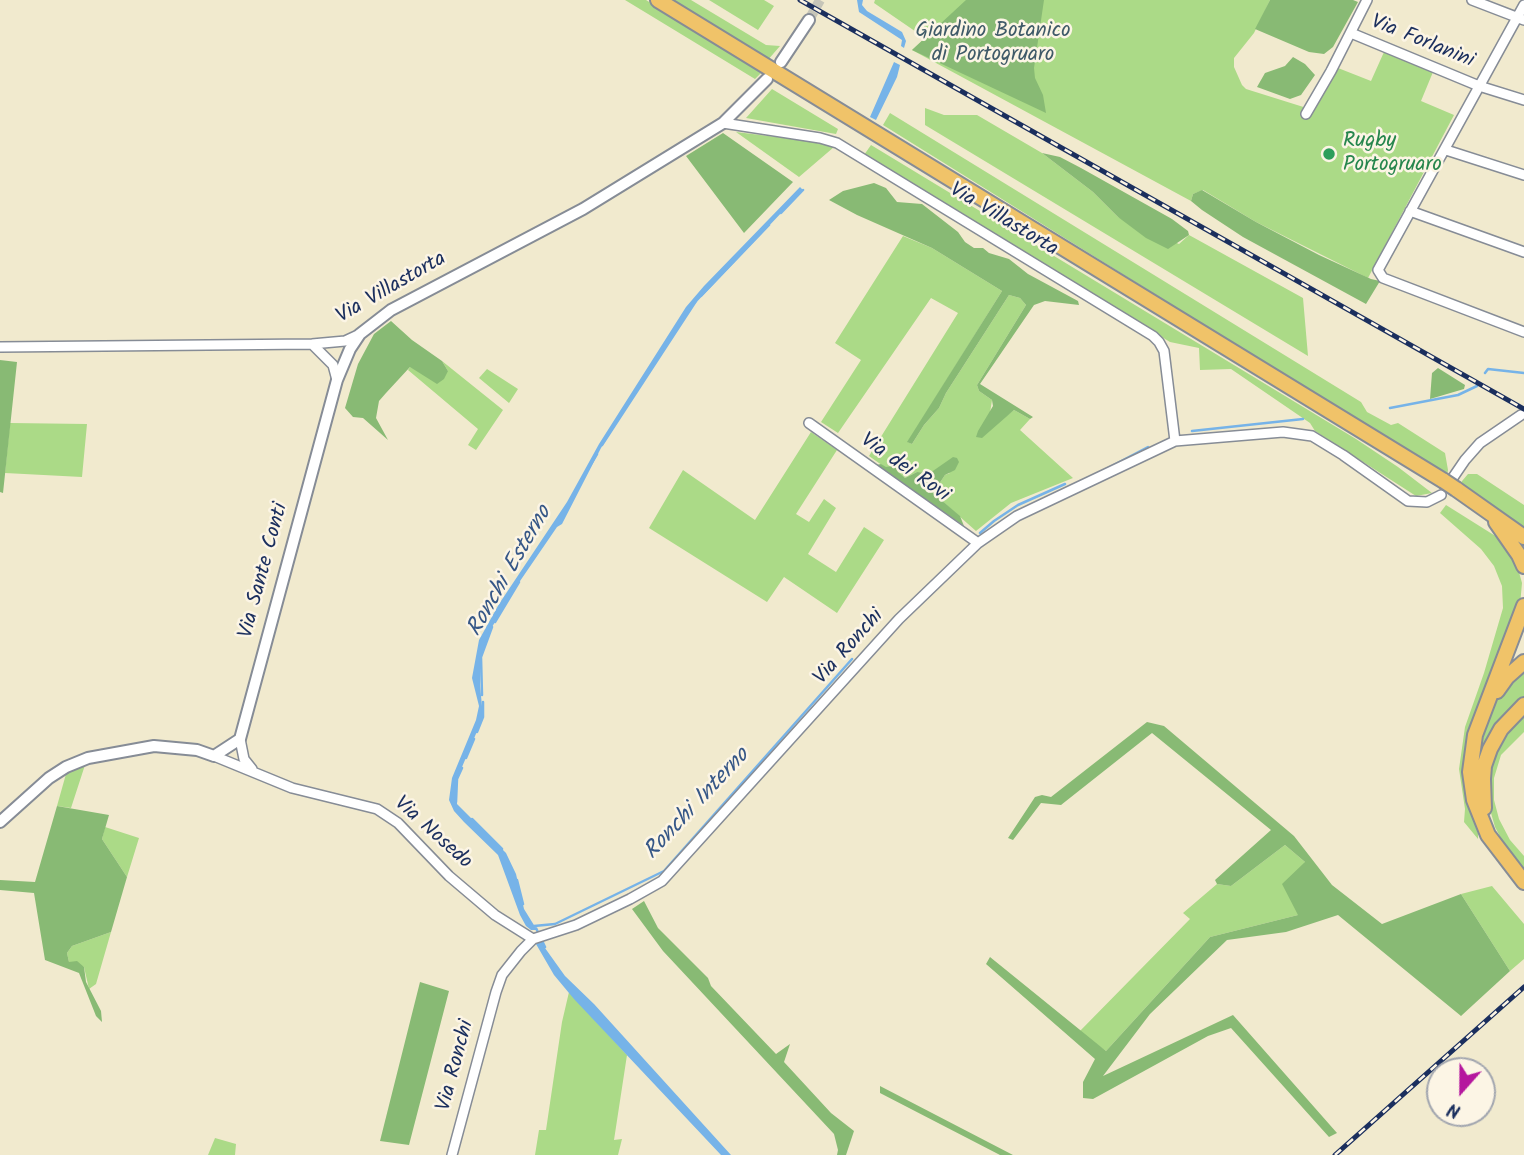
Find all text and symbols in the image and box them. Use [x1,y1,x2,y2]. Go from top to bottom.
street label: Via Forlanini [1367,11,1477,75]
park label: Giardino Botanico di Portogruaro [915,19,1071,69]
place label: Rugby Portogruaro [1343,129,1442,179]
marker: Rugby Portogruaro [1321,146,1337,162]
street label: Via Villastorta [944,179,1062,263]
street label: Via Villastorta [333,248,451,330]
street label: Via dei Rovi [854,429,954,509]
street label: Via Sante Conti [235,501,295,641]
water label: Ronchi Esterno [463,502,559,642]
street label: Via Ronchi [810,605,890,691]
water label: Ronchi Interno [639,744,757,866]
street label: Via Nosedo [388,792,476,876]
street label: Via Ronchi [433,1018,481,1114]
north arrow [1426,1057,1496,1127]
text: N [1443,1094,1465,1126]

